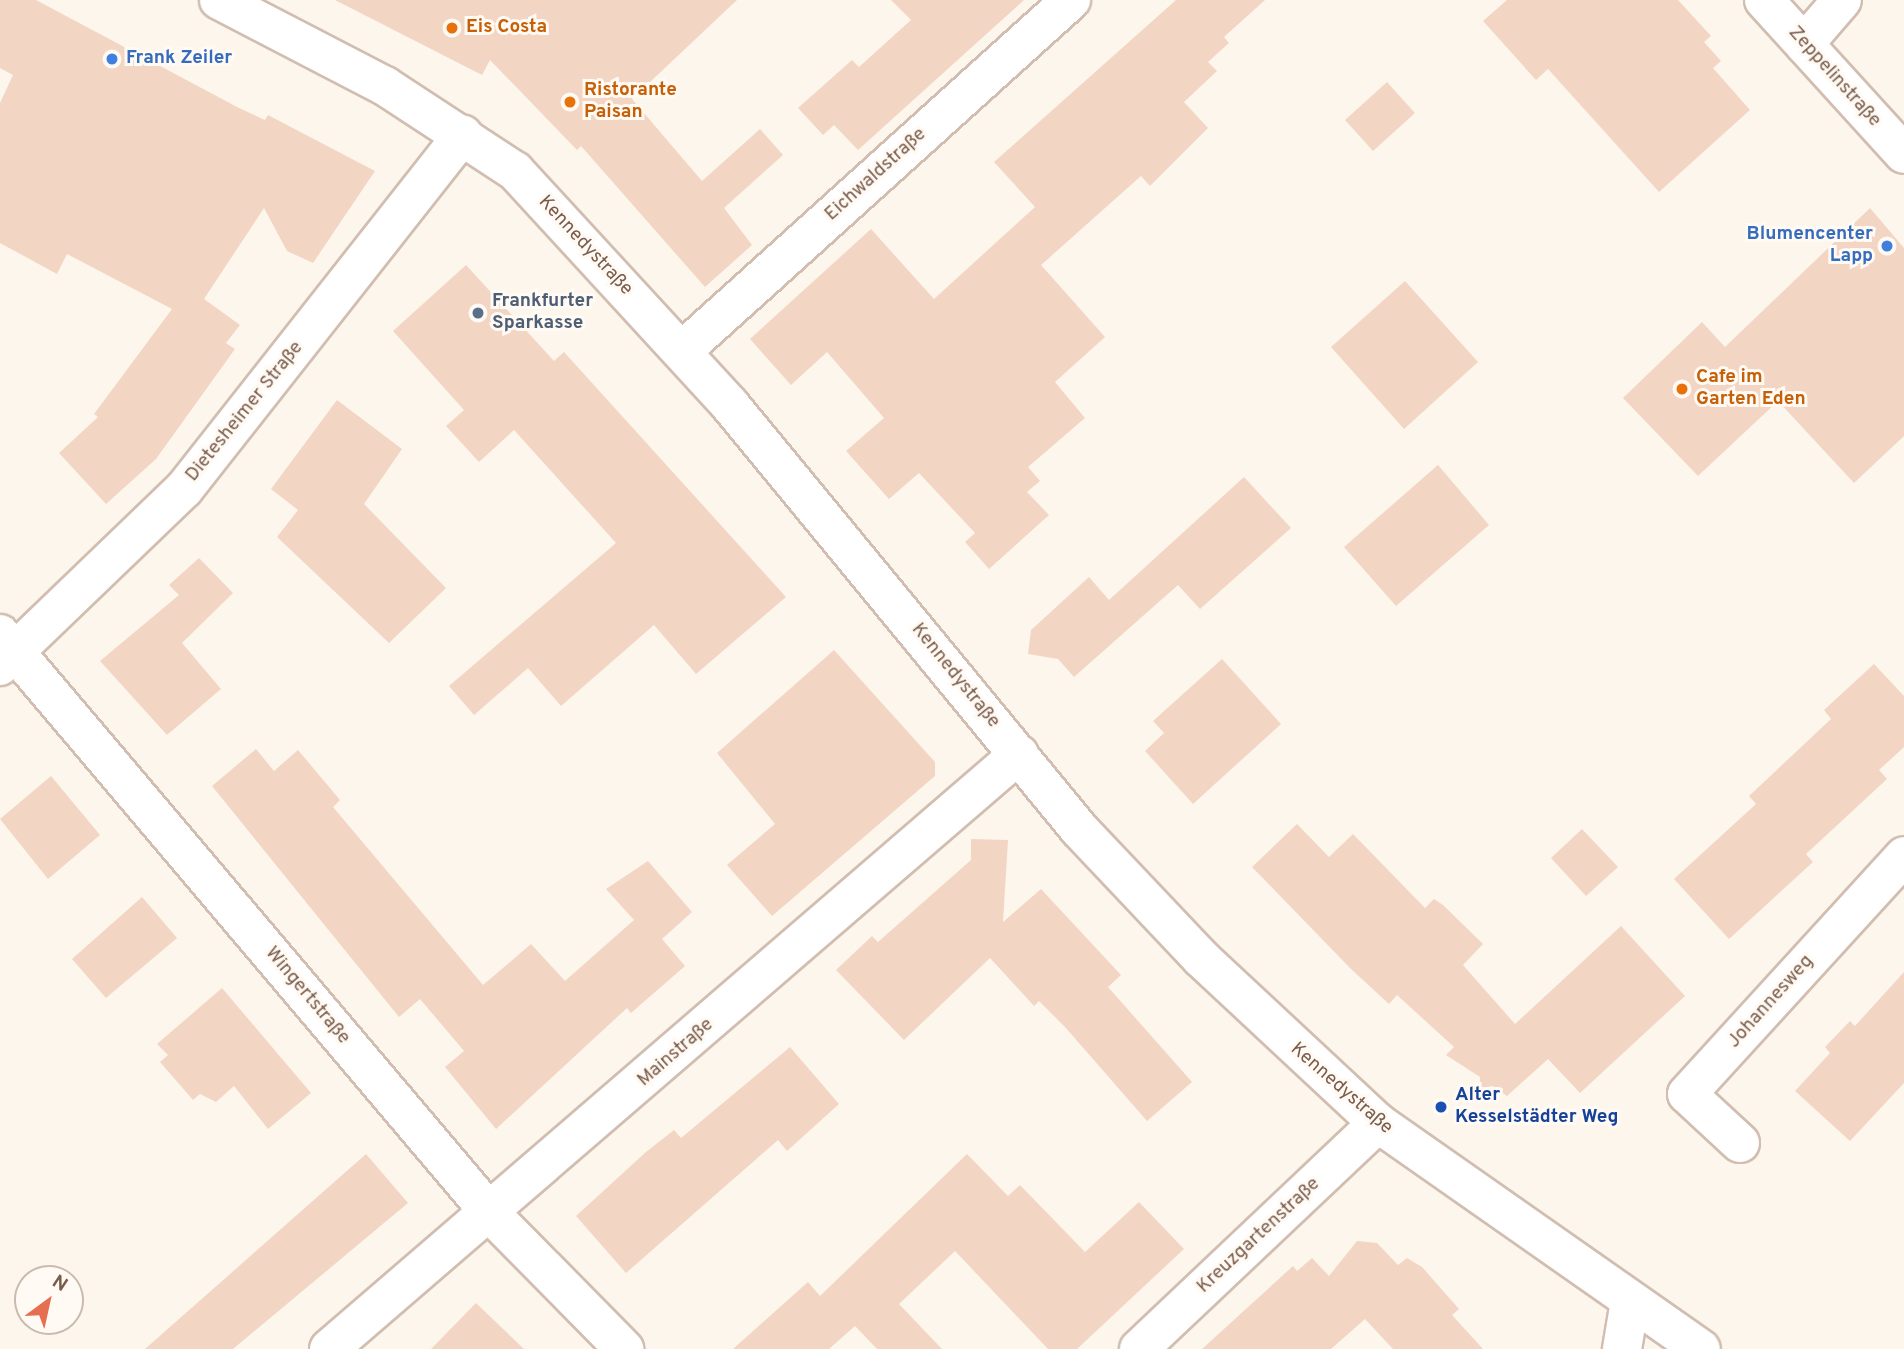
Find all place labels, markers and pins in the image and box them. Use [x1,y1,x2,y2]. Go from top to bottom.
place label: Eis Costa [466,17,547,39]
marker: Eis Costa [444,20,460,36]
place label: Frank Zeiler [126,48,232,70]
marker: Frank Zeiler [104,51,120,67]
place label: Ristorante Paisan [584,80,677,124]
marker: Ristorante Paisan [562,94,578,110]
place label: Blumencenter Lapp [1747,224,1873,268]
marker: Blumencenter Lapp [1879,238,1895,254]
place label: Frankfurter Sparkasse [492,291,593,335]
marker: Frankfurter Sparkasse [470,305,486,321]
place label: Cafe im Garten Eden [1696,367,1806,411]
marker: Cafe im Garten Eden [1674,381,1690,397]
place label: Alter Kesselstädter Weg [1455,1085,1619,1129]
marker: Alter Kesselstädter Weg [1433,1099,1449,1115]

